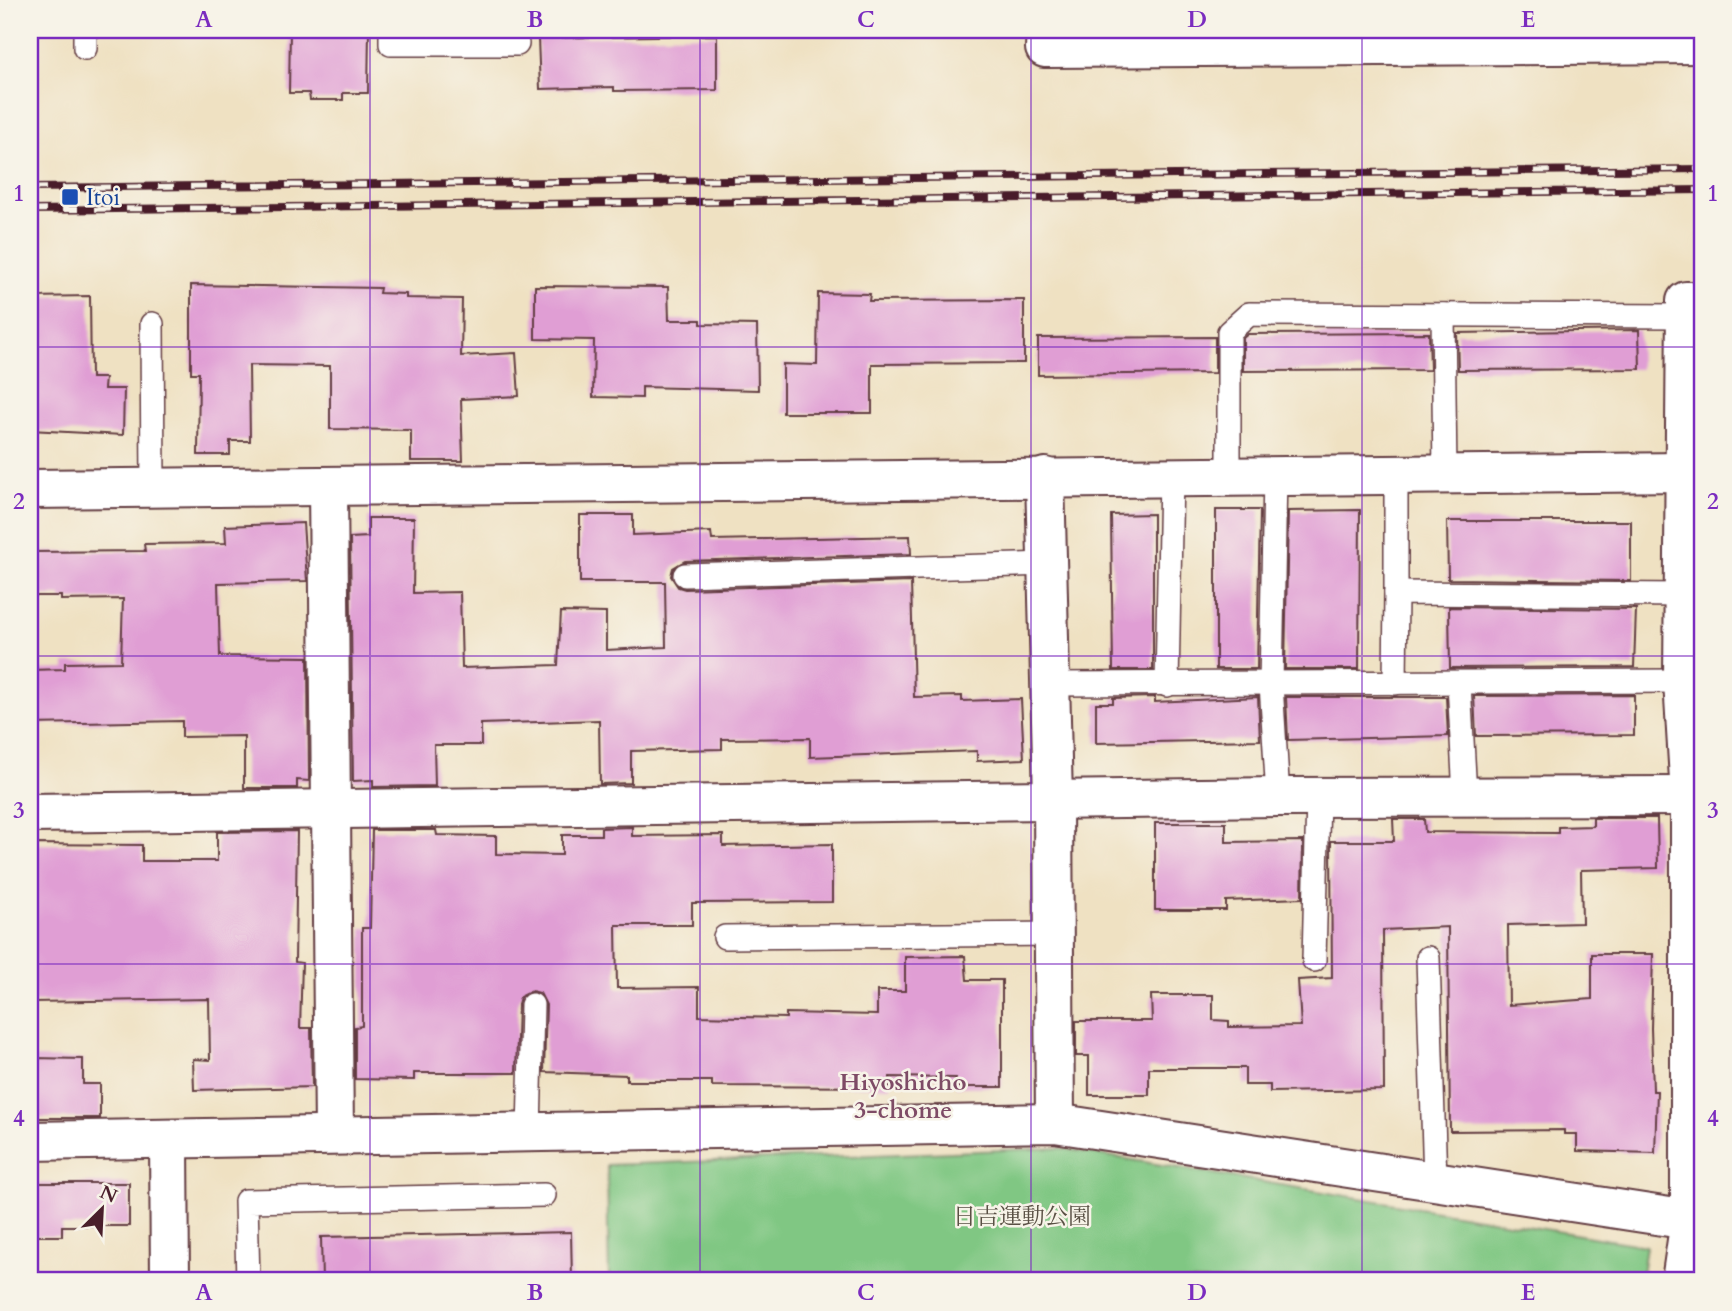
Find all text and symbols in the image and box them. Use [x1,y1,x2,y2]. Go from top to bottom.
text: A [195,4,213,35]
text: B [527,4,543,35]
text: C [857,4,875,35]
text: D [1187,4,1207,35]
text: E [1521,4,1535,35]
text: 1 [13,178,25,209]
text: 1 [1707,178,1719,209]
place label: Itoi [86,182,120,213]
marker: Itoi [60,187,80,207]
text: 2 [13,486,25,517]
text: 2 [1707,486,1719,517]
text: 3 [13,795,25,826]
text: 3 [1707,795,1719,826]
district label: Hiyoshicho 3-chome [840,1066,966,1127]
text: 4 [13,1103,25,1134]
text: 4 [1707,1103,1719,1134]
north arrow [66,1174,136,1244]
text: N [96,1179,122,1210]
park label: 日吉運動公園 [953,1201,1091,1232]
text: A [195,1277,213,1308]
text: B [527,1277,543,1308]
text: C [857,1277,875,1308]
text: D [1187,1277,1207,1308]
text: E [1521,1277,1535,1308]

